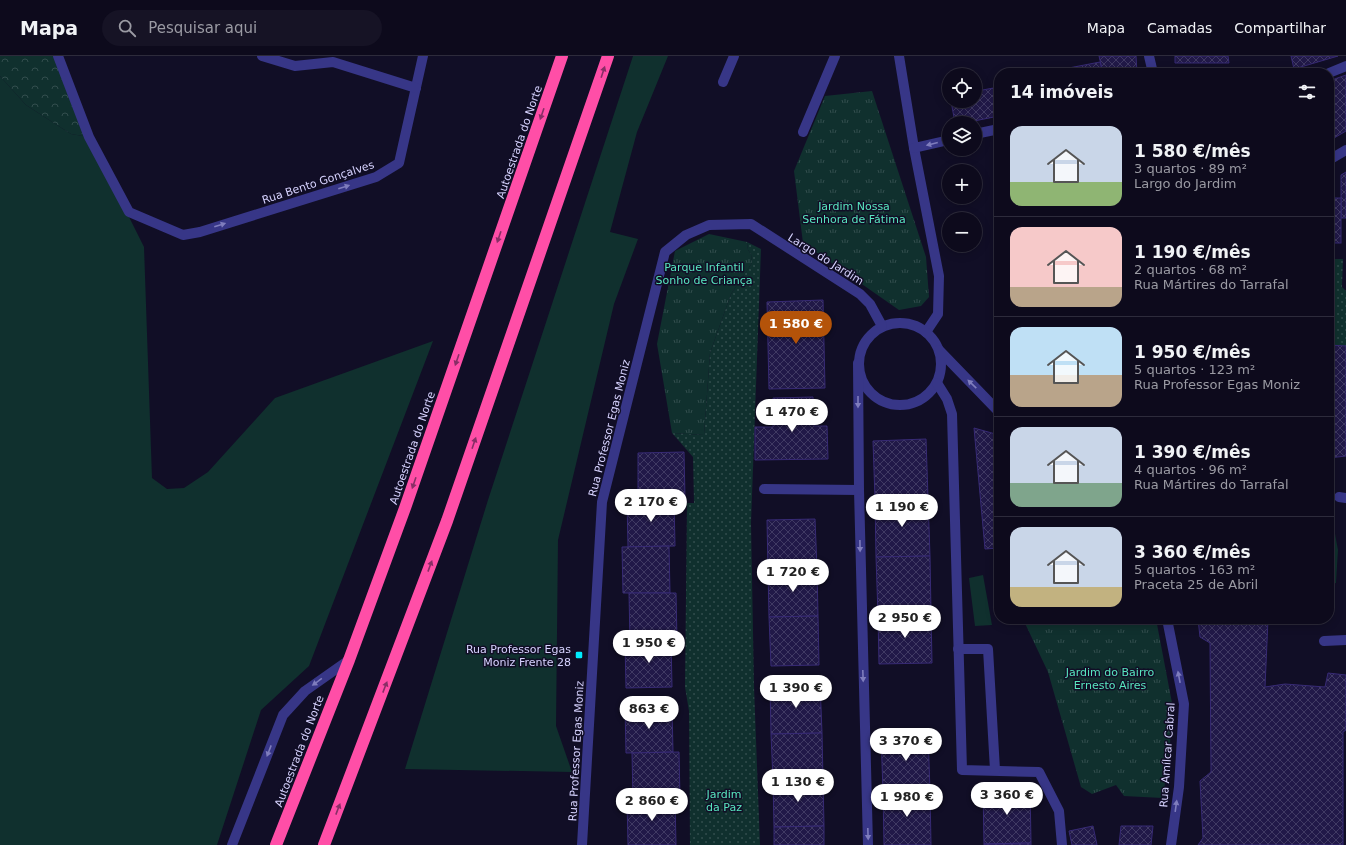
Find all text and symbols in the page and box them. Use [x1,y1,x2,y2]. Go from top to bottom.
search box [102,10,382,46]
text: Mapa [20,17,78,39]
icon: search [116,17,138,39]
text: Pesquisar aqui [148,19,257,37]
text: Mapa [1087,20,1125,36]
text: Camadas [1147,20,1212,36]
text: Compartilhar [1234,20,1326,36]
one-way arrow [600,65,606,77]
map controls [942,68,982,252]
button: locate [942,68,982,108]
icon: filters [1296,81,1318,103]
text: 14 imóveis [1010,82,1113,102]
street label: Autoestrada do Norte [494,84,545,200]
one-way arrow [539,109,545,121]
button: layers [942,116,982,156]
one-way arrow [925,141,938,147]
text: 1 580 €/mês [1134,141,1251,161]
icon: home [1042,142,1090,190]
street label: Rua Bento Gonçalves [260,158,376,207]
text: 3 quartos · 89 m² [1134,161,1247,176]
button: + [942,164,982,204]
text: Largo do Jardim [1134,176,1236,191]
one-way arrow [339,184,351,190]
park label: Jardim Nossa Senhora de Fátima [802,200,906,226]
button: − [942,212,982,252]
one-way arrow [215,222,227,228]
one-way arrow [496,231,502,243]
street label: Largo do Jardim [786,231,866,288]
text: 1 190 €/mês [1134,242,1251,262]
icon: home [1042,243,1090,291]
park label: Parque Infantil Sonho de Criança [656,261,752,287]
text: 2 quartos · 68 m² [1134,262,1247,277]
text: Rua Mártires do Tarrafal [1134,277,1289,292]
pin: 1 580 € [759,311,833,345]
text: 1 580 € [769,316,823,331]
text: 1 950 €/mês [1134,342,1251,362]
icon: home [1042,343,1090,391]
one-way arrow [453,354,459,366]
street label: Rua Professor Egas Moniz [586,358,633,498]
text: 5 quartos · 123 m² [1134,362,1255,377]
text: Rua Professor Egas Moniz [1134,377,1300,392]
one-way arrow [967,379,977,389]
street label: Autoestrada do Norte [387,390,438,506]
one-way arrow [855,396,861,409]
pin: 1 470 € [755,399,829,433]
text: 1 470 € [765,404,819,419]
one-way arrow [471,437,477,449]
text: 1 390 €/mês [1134,442,1251,462]
icon: home [1042,443,1090,491]
text: 4 quartos · 96 m² [1134,462,1247,477]
one-way arrow [411,477,417,489]
text: Rua Mártires do Tarrafal [1134,477,1289,492]
pin: 2 170 € [614,489,688,523]
text: 2 170 € [624,494,678,509]
pin: 1 190 € [865,494,939,528]
text: 1 190 € [875,499,929,514]
one-way arrow [857,540,863,553]
text: 3 360 €/mês [1134,542,1251,562]
icon: home [1042,543,1090,591]
one-way arrow [428,559,434,571]
pin: 1 720 € [756,559,830,593]
text: 5 quartos · 163 m² [1134,562,1255,577]
text: 1 720 € [766,564,820,579]
text: Praceta 25 de Abril [1134,577,1258,592]
pin: 2 950 € [868,605,942,639]
text: 2 950 € [878,610,932,625]
pin: 1 950 € [612,630,686,664]
text: 1 950 € [622,635,676,650]
place label: Rua Professor Egas Moniz Frente 28 [466,643,571,669]
marker: Rua Professor Egas Moniz Frente 28 [574,650,584,660]
park label: Jardim do Bairro Ernesto Aires [1065,666,1154,692]
one-way arrow [860,670,866,683]
one-way arrow [1175,671,1181,683]
pin: 1 390 € [759,675,833,709]
one-way arrow [312,678,323,687]
street label: Rua Professor Egas Moniz [566,680,587,822]
text: 1 390 € [769,680,823,695]
one-way arrow [382,681,388,693]
street label: Autoestrada do Norte [272,693,327,809]
pin: 863 € [621,696,677,730]
text: 863 € [629,701,669,716]
street label: Rua Amílcar Cabral [1157,702,1178,808]
pin: 3 370 € [869,728,943,762]
text: 3 370 € [879,733,933,748]
one-way arrow [266,745,272,757]
pin: 1 130 € [761,769,835,803]
text: 1 130 € [771,774,825,789]
pin: 3 360 € [970,782,1044,816]
pin: 1 980 € [870,784,944,818]
text: 3 360 € [980,787,1034,802]
pin: 2 860 € [615,788,689,822]
park label: Jardim da Paz [705,788,742,814]
text: 1 980 € [880,789,934,804]
text: 2 860 € [625,793,679,808]
one-way arrow [1173,800,1180,813]
one-way arrow [335,802,341,814]
one-way arrow [865,828,871,841]

